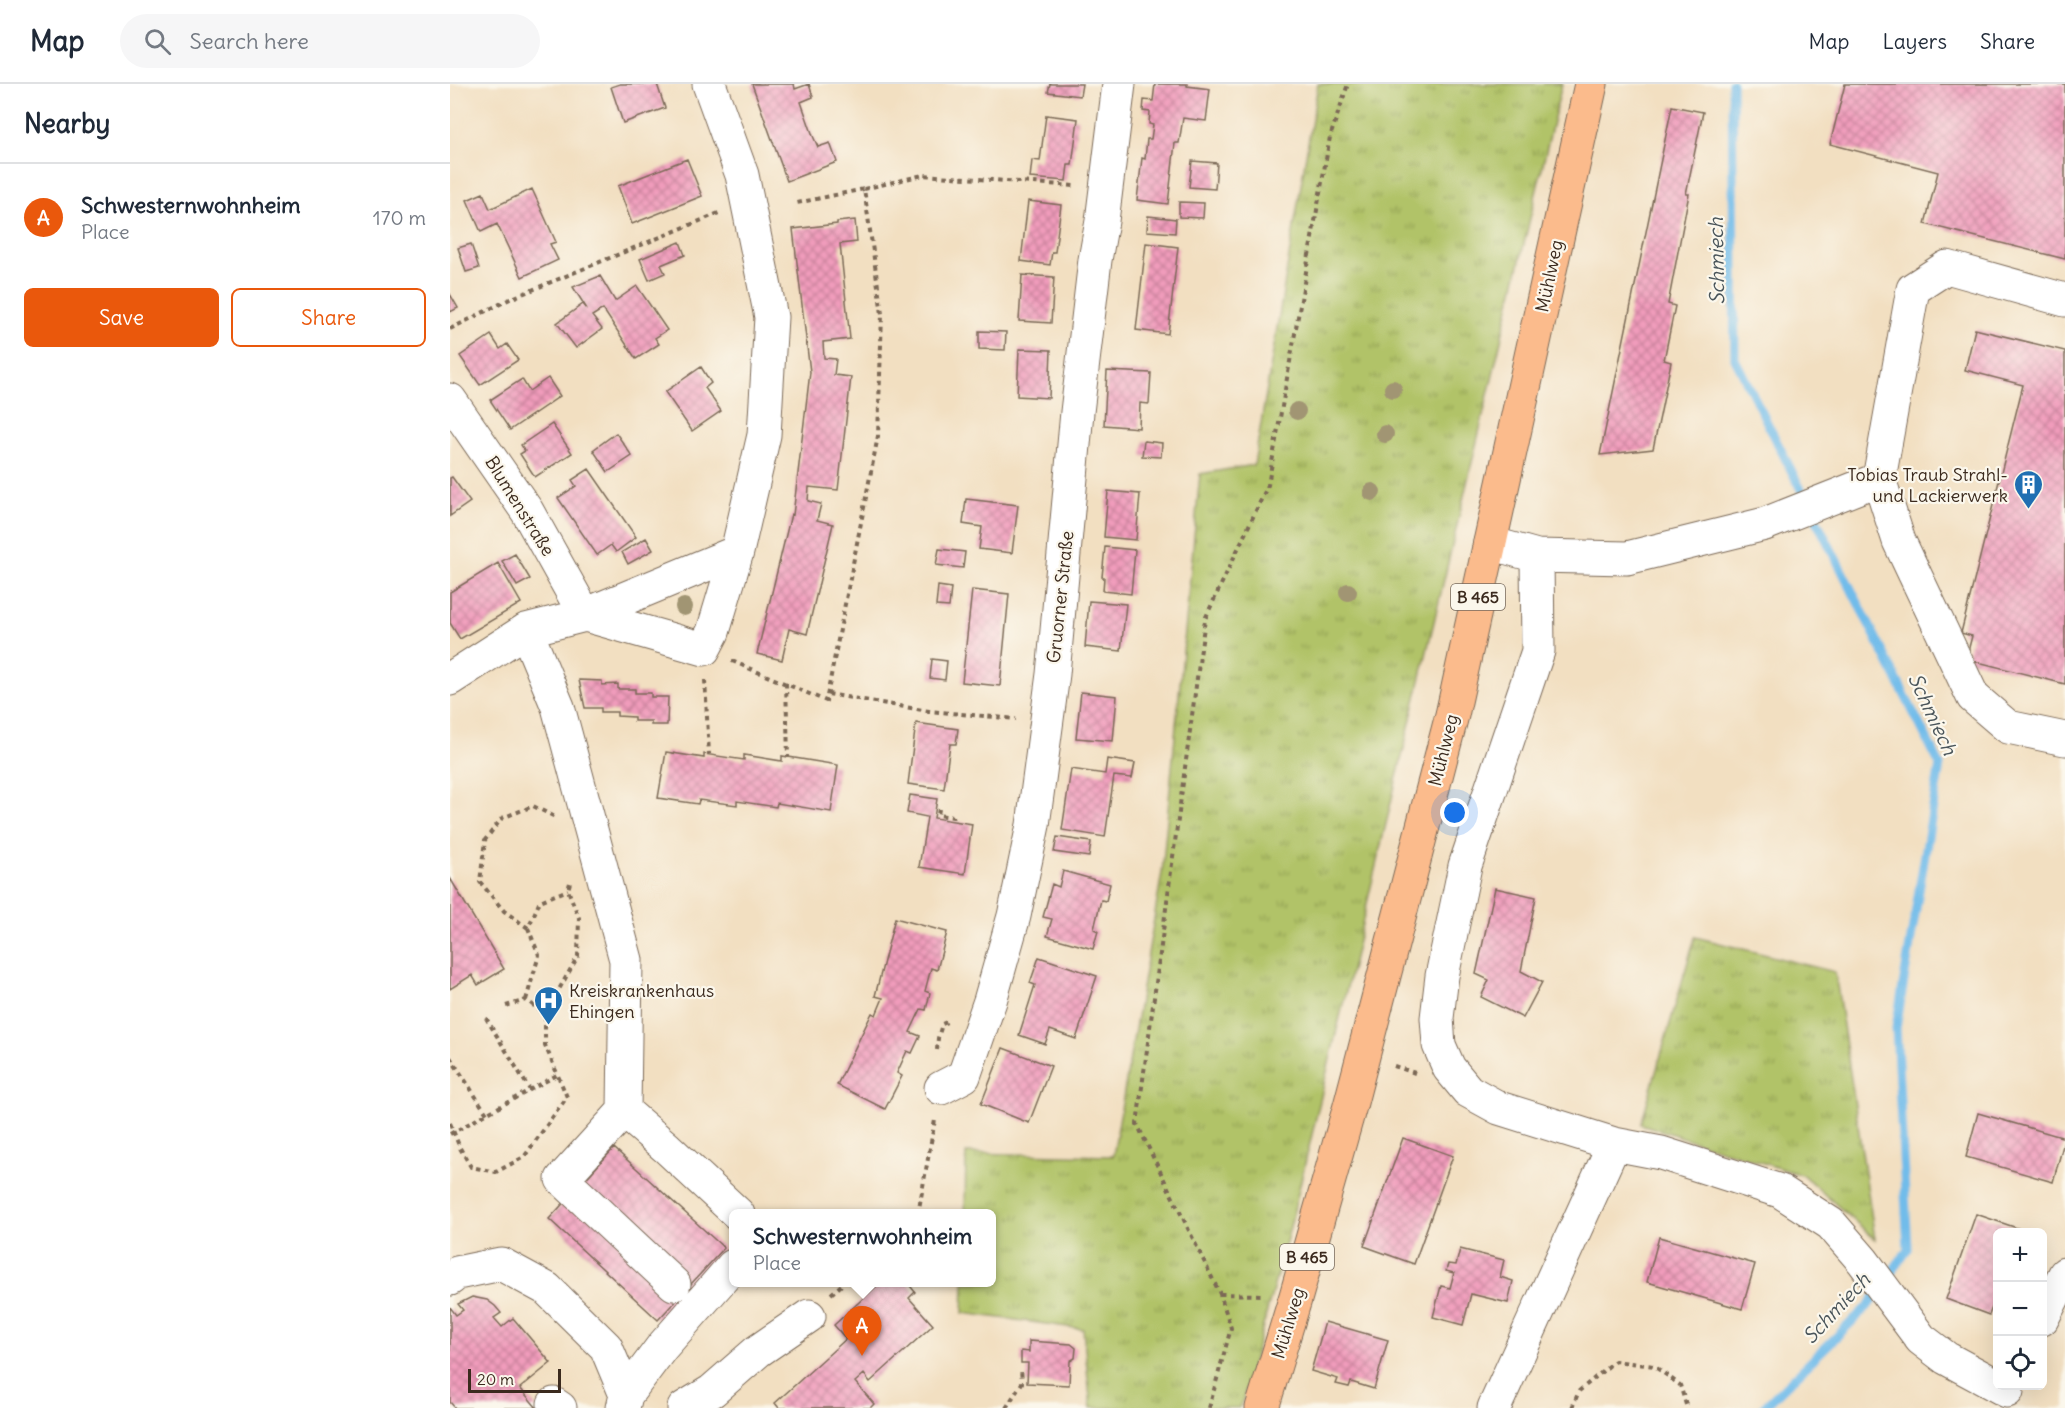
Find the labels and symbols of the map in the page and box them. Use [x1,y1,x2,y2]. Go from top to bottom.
water label: Schmiech [1703,217,1729,305]
street label: Mühlweg [1530,238,1568,314]
street label: Blumenstraße [480,452,560,560]
place label: Tobias Traub Strahl- und Lackierwerk [1847,463,2008,507]
building icon: Tobias Traub Strahl- und Lackierwerk [2013,468,2045,510]
street label: Gruorner Straße [1042,530,1078,664]
road number: B 465 [1451,584,1505,610]
water label: Schmiech [1903,669,1963,759]
street label: Mühlweg [1423,712,1463,788]
your location [1440,798,1469,827]
place label: Kreiskrankenhaus Ehingen [569,979,714,1023]
hospital icon: Kreiskrankenhaus Ehingen [532,984,564,1026]
road number: B 465 [1280,1244,1334,1270]
water label: Schmiech [1797,1267,1875,1348]
street label: Mühlweg [1266,1285,1310,1361]
pin: A [842,1306,882,1356]
scale bar [468,1366,561,1394]

